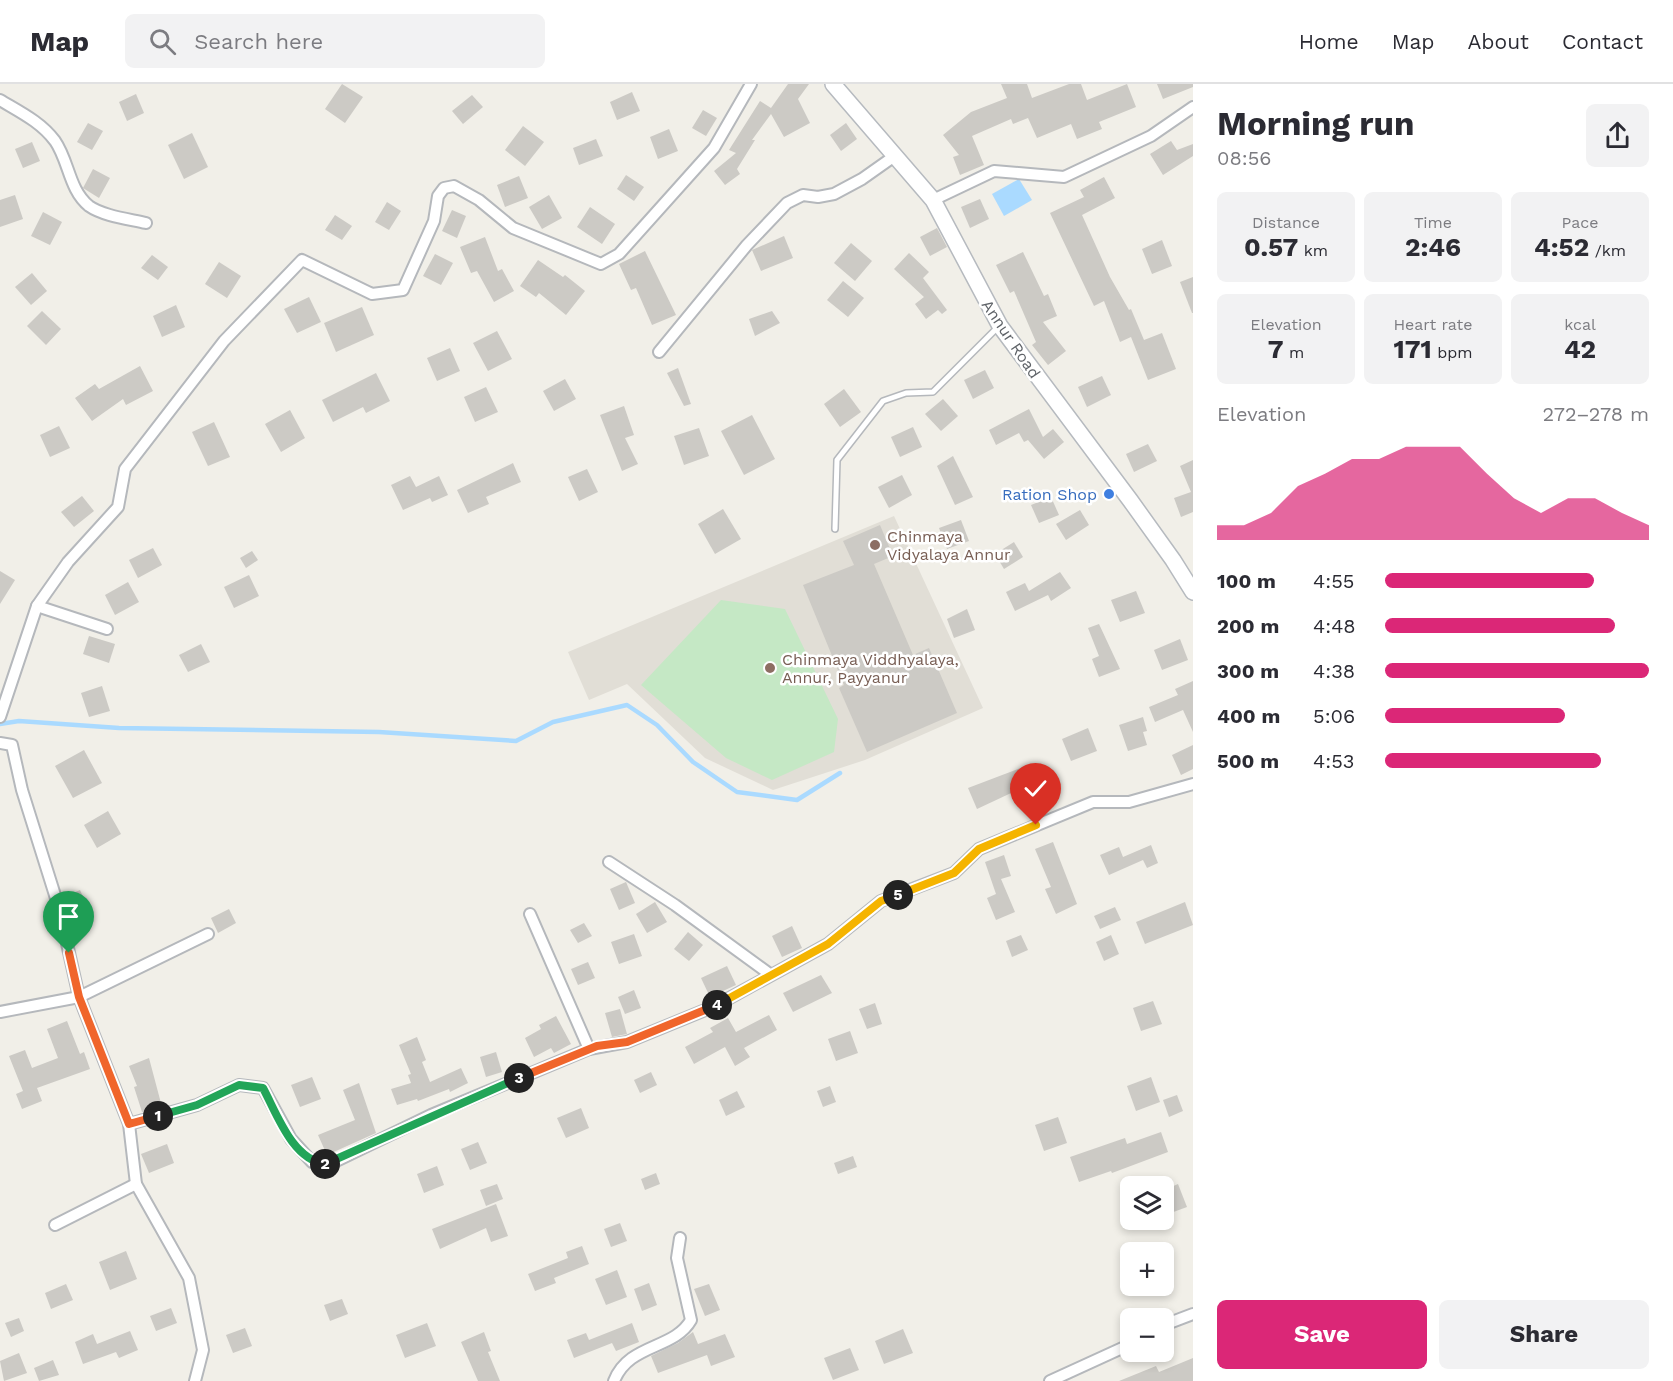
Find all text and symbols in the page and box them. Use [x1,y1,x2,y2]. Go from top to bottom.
search box [125,14,545,68]
text: Map [30,25,89,58]
icon: search [146,25,179,58]
text: Search here [194,29,323,54]
text: Home [1299,29,1359,54]
text: Map [1392,29,1435,54]
text: About [1468,29,1529,54]
text: Contact [1562,29,1643,54]
text: Morning run [1217,104,1414,143]
button: share [1586,104,1649,167]
text: 08:56 [1217,146,1271,170]
text: Distance [1252,213,1320,232]
text: Time [1414,213,1452,232]
text: Pace [1561,213,1599,232]
text: 0.57 [1244,232,1298,262]
text: 2:46 [1405,232,1461,262]
text: 4:52 [1534,232,1589,262]
text: km [1298,241,1328,260]
text: /km [1589,241,1626,260]
street label: Annur Road [978,296,1044,382]
text: Elevation [1250,315,1322,334]
text: Heart rate [1393,315,1473,334]
text: kcal [1564,315,1596,334]
text: 7 [1268,334,1284,364]
text: 171 [1393,334,1432,364]
text: 42 [1564,334,1596,364]
text: m [1284,343,1304,362]
text: bpm [1432,343,1473,362]
text: Elevation [1217,402,1306,426]
text: 272–278 m [1543,402,1649,426]
place label: Ration Shop [1002,485,1097,504]
marker: Ration Shop [1102,487,1116,501]
place label: Chinmaya Vidyalaya Annur [887,527,1011,564]
marker: Chinmaya Vidyalaya Annur [868,538,882,552]
text: 100 m [1217,569,1276,593]
text: 4:55 [1313,569,1354,593]
text: 200 m [1217,614,1279,638]
text: 4:48 [1313,614,1356,638]
place label: Chinmaya Viddhyalaya, Annur, Payyanur [782,650,959,687]
text: 300 m [1217,659,1279,683]
text: 4:38 [1313,659,1355,683]
marker: Chinmaya Viddhyalaya, Annur, Payyanur [763,661,777,675]
text: 400 m [1217,704,1280,728]
text: 5:06 [1313,704,1355,728]
text: 500 m [1217,749,1279,773]
text: 4:53 [1313,749,1354,773]
pin [1010,763,1061,825]
icon: check [1019,772,1052,805]
pin: 5 [883,880,913,910]
text: 5 [893,885,903,904]
pin [43,891,94,953]
icon: arrive [52,900,85,933]
pin: 4 [702,990,732,1020]
text: 4 [712,995,722,1014]
pin: 3 [504,1063,534,1093]
text: 3 [514,1068,524,1087]
pin: 1 [143,1101,173,1131]
text: 1 [155,1106,161,1125]
pin: 2 [310,1149,340,1179]
text: 2 [320,1154,330,1173]
map controls [1120,1176,1174,1362]
button: layers [1120,1176,1174,1230]
button: + [1120,1242,1174,1296]
button: Save [1217,1300,1427,1369]
button: Share [1439,1300,1649,1369]
button: − [1120,1308,1174,1362]

